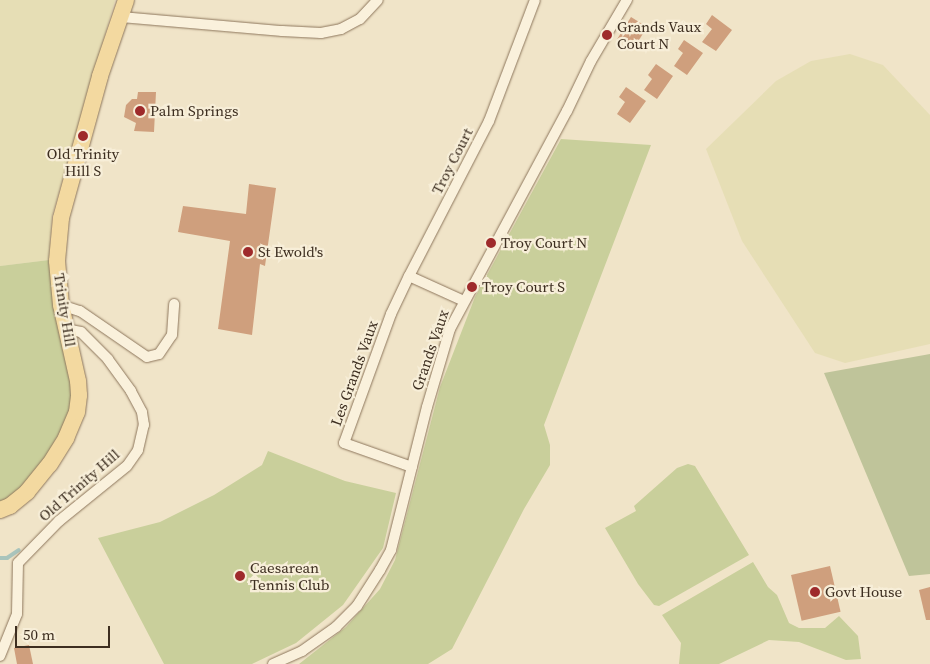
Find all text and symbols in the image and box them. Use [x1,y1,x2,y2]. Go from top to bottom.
place label: Grands Vaux Court N [617,17,702,52]
marker: Grands Vaux Court N [601,29,613,41]
place label: Palm Springs [150,102,238,120]
marker: Palm Springs [134,105,146,117]
street label: Troy Court [428,125,476,197]
marker: Old Trinity Hill S [77,130,89,142]
place label: Old Trinity Hill S [47,144,119,179]
place label: Troy Court N [501,234,587,252]
marker: Troy Court N [485,237,497,249]
place label: St Ewold's [258,243,323,261]
marker: St Ewold's [242,246,254,258]
street label: Trinity Hill [50,272,80,348]
place label: Troy Court S [482,278,565,296]
marker: Troy Court S [466,281,478,293]
street label: Grands Vaux [408,307,452,393]
street label: Les Grands Vaux [327,318,381,428]
street label: Old Trinity Hill [35,445,123,525]
place label: Caesarean Tennis Club [250,558,329,593]
marker: Caesarean Tennis Club [234,570,246,582]
place label: Govt House [825,583,902,601]
marker: Govt House [809,586,821,598]
scale bar [18,616,112,648]
text: 50 m [23,624,55,645]

